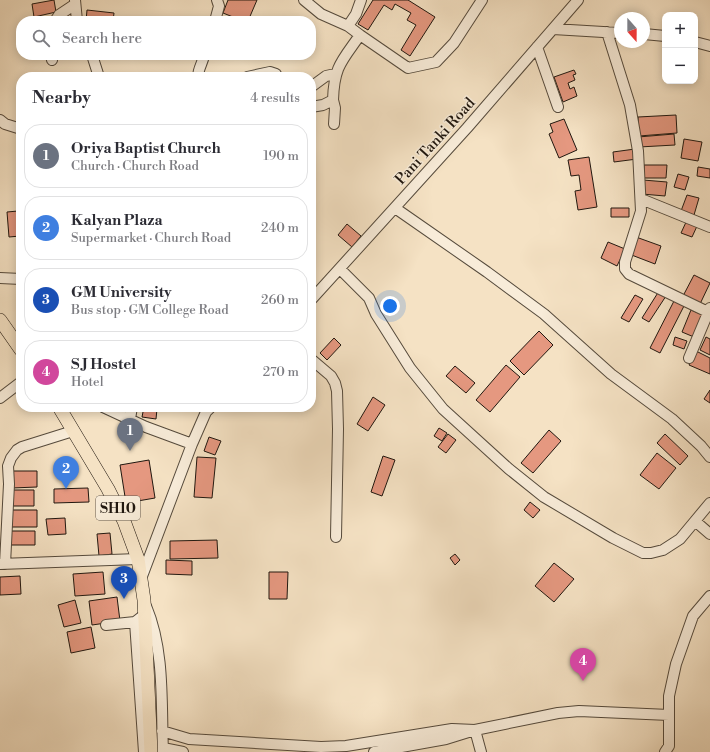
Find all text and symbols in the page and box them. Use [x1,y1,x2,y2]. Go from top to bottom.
north arrow [614,12,650,48]
map controls [662,12,698,84]
button: + [662,12,698,48]
search box [16,16,316,60]
icon: search [30,27,52,49]
text: Search here [62,29,142,48]
button: − [662,48,698,84]
text: Nearby [32,87,91,109]
text: 4 results [250,90,300,106]
street label: Pani Tanki Road [391,93,480,189]
text: Oriya Baptist Church [71,139,221,158]
text: 1 [43,148,49,164]
text: 190 m [263,148,299,164]
text: Church · Church Road [71,158,199,174]
text: Kalyan Plaza [71,211,163,230]
text: 2 [42,220,50,236]
text: 240 m [261,220,299,236]
text: Supermarket · Church Road [71,230,231,246]
text: GM University [71,283,172,302]
text: 3 [42,292,50,308]
text: 260 m [261,292,299,308]
your location [380,296,400,316]
text: Bus stop · GM College Road [71,302,229,318]
text: S J Hostel [71,355,136,374]
text: 4 [42,364,50,380]
text: 270 m [263,364,299,380]
text: Hotel [71,374,104,390]
pin: 1 [117,418,143,451]
pin: 2 [53,456,79,489]
road number: SH10 [96,496,140,520]
pin: 3 [111,566,137,599]
pin: 4 [570,648,596,681]

